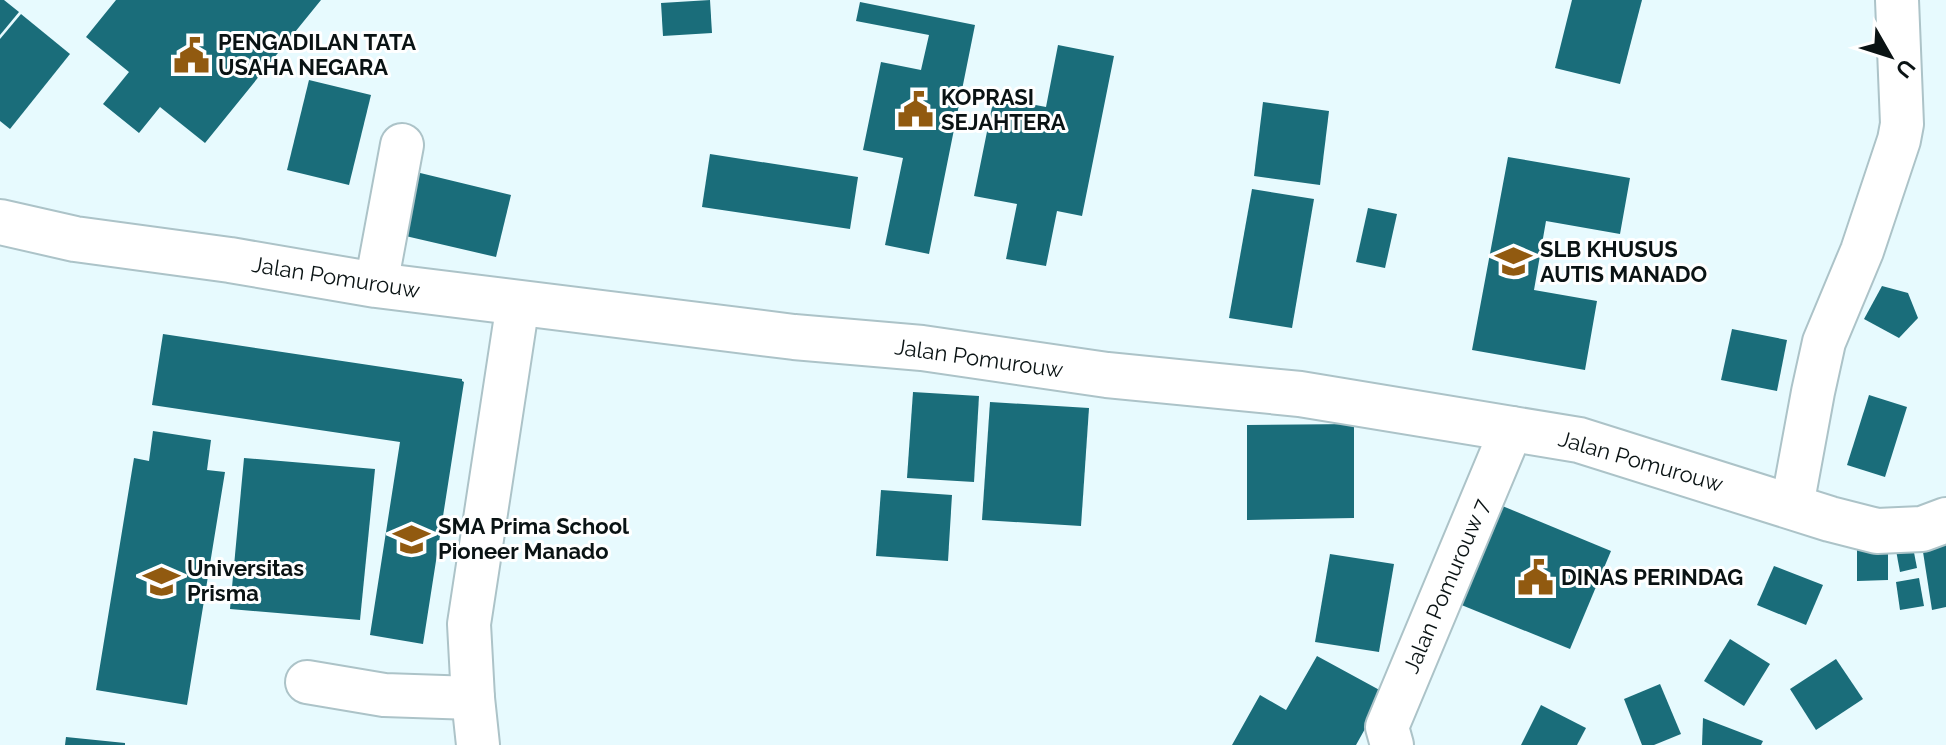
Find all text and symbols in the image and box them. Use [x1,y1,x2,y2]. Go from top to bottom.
north arrow [1850,16,1930,96]
place label: PENGADILAN TATA USAHA NEGARA [218,29,416,80]
public building icon: PENGADILAN TATA USAHA NEGARA [173,36,211,74]
text: U [1890,54,1921,83]
place label: KOPRASI SEJAHTERA [941,84,1066,135]
public building icon: KOPRASI SEJAHTERA [896,91,934,129]
place label: SLB KHUSUS AUTIS MANADO [1540,236,1707,287]
school or university icon: SLB KHUSUS AUTIS MANADO [1495,243,1533,281]
street label: Jalan Pomurouw [250,251,422,303]
street label: Jalan Pomurouw [893,333,1065,383]
street label: Jalan Pomurouw [1556,425,1726,497]
street label: Jalan Pomurouw 7 [1398,495,1495,677]
place label: SMA Prima School Pioneer Manado [438,513,630,564]
school or university icon: SMA Prima School Pioneer Manado [393,520,431,558]
place label: Universitas Prisma [187,555,304,606]
public building icon: DINAS PERINDAG [1516,558,1554,596]
school or university icon: Universitas Prisma [142,562,180,600]
place label: DINAS PERINDAG [1561,564,1743,590]

